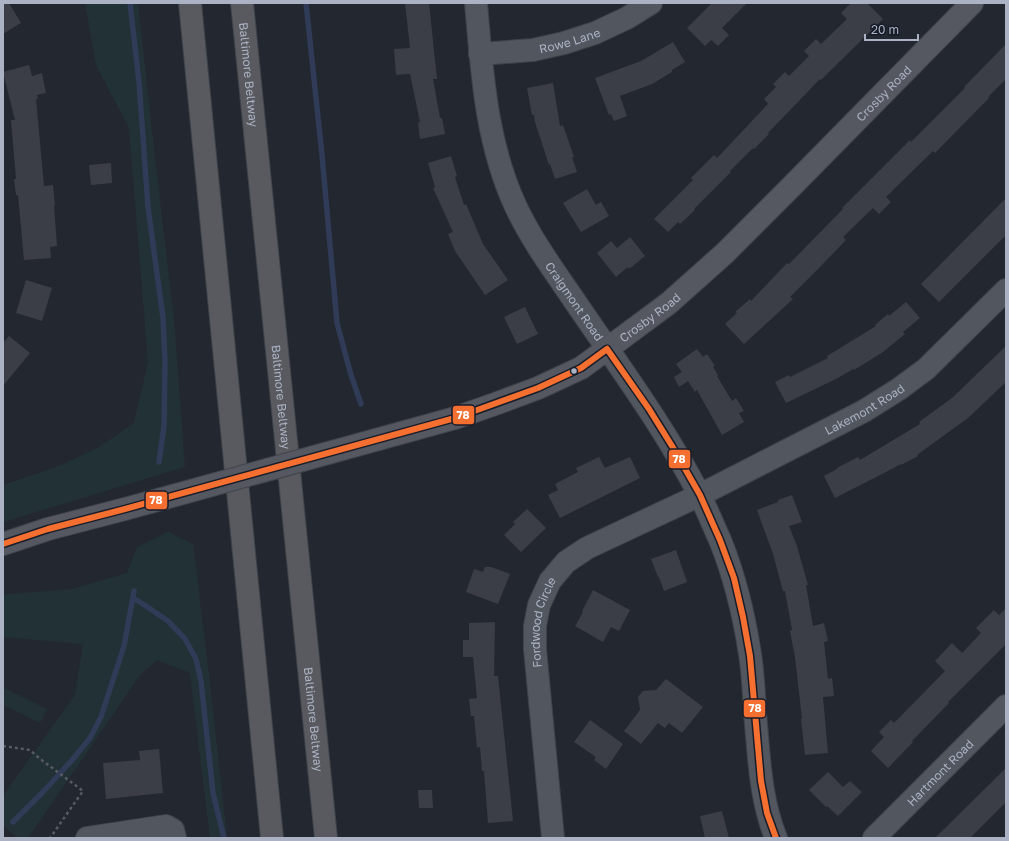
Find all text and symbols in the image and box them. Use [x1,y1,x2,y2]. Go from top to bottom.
scale bar [865,16,918,42]
street label: Baltimore Beltway [236,22,262,128]
text: 20 m [871,22,899,37]
street label: Rowe Lane [538,24,603,56]
street label: Crosby Road [853,62,914,124]
street label: Craigmont Road [542,259,607,343]
street label: Crosby Road [616,289,683,345]
street label: Baltimore Beltway [269,344,294,450]
unlabelled marker [569,366,579,376]
street label: Lakemont Road [822,380,907,438]
line badge: 78 [452,405,475,425]
text: 78 [456,408,470,421]
line badge: 78 [668,449,691,469]
text: 78 [672,452,686,465]
line badge: 78 [145,491,168,510]
text: 78 [149,493,163,506]
street label: Fordwood Circle [527,573,559,668]
street label: Baltimore Beltway [301,666,327,773]
line badge: 78 [743,699,766,718]
text: 78 [748,701,762,714]
street label: Hartmont Road [903,736,976,809]

